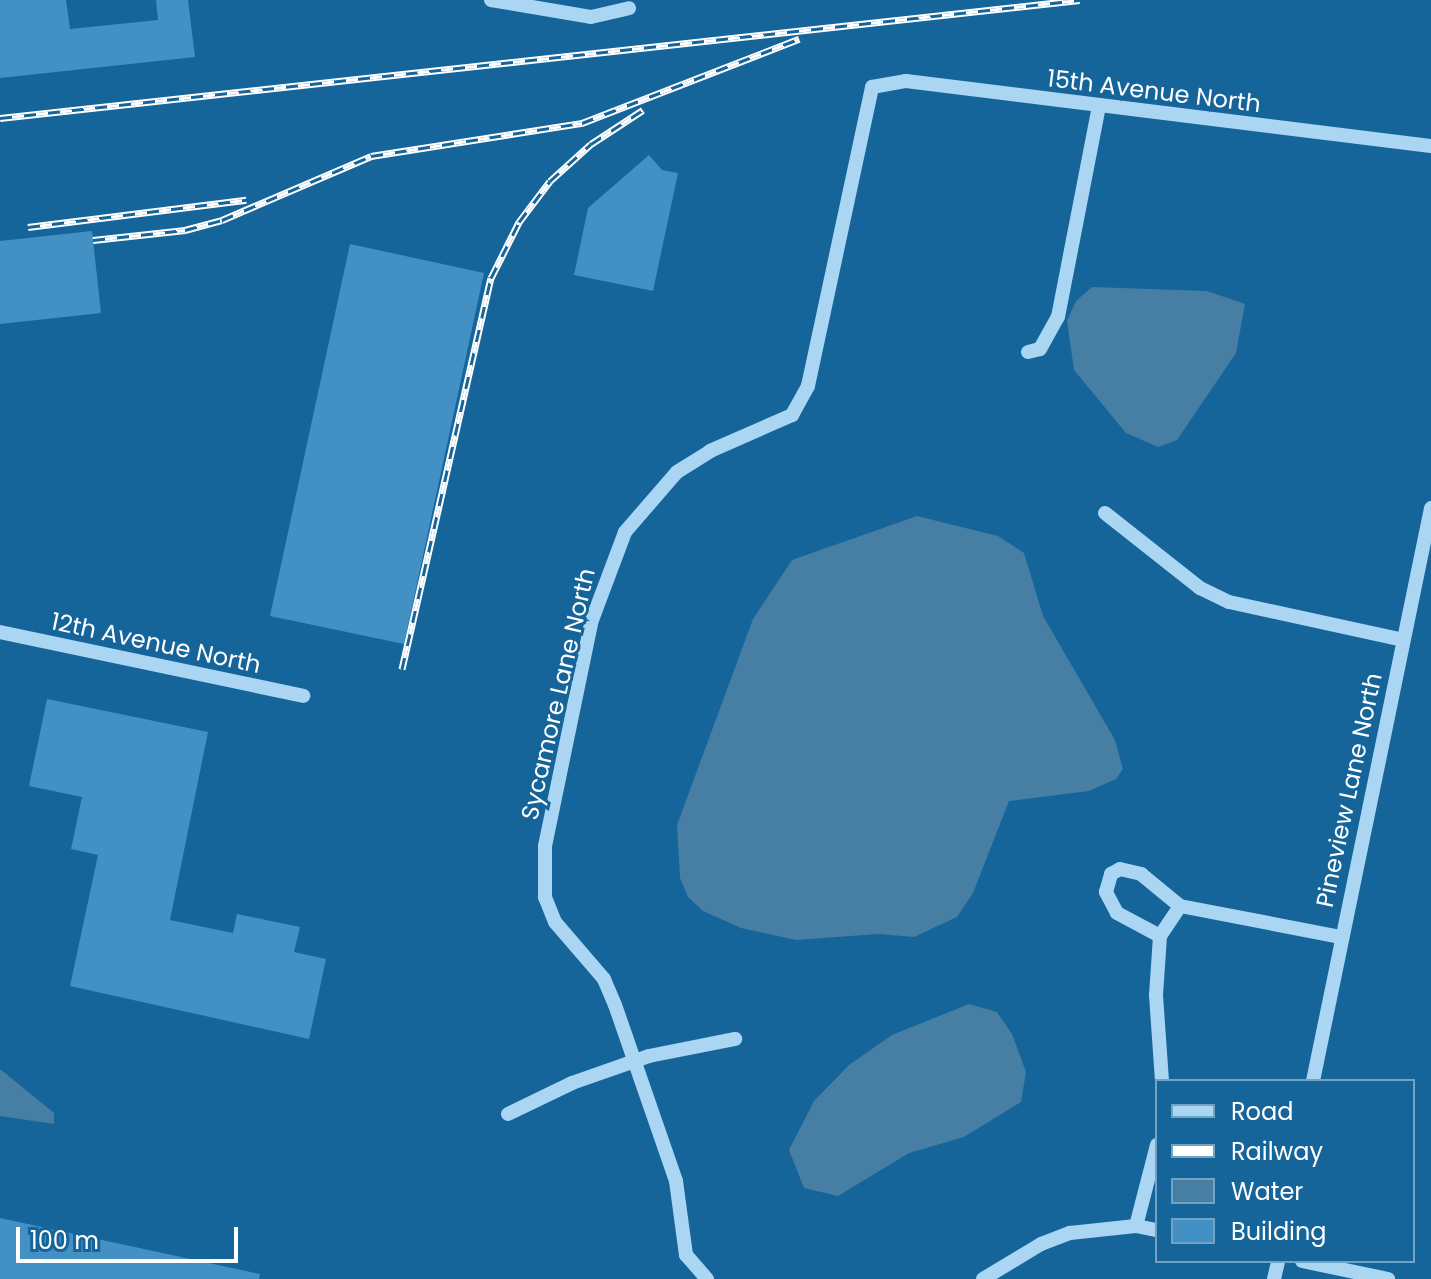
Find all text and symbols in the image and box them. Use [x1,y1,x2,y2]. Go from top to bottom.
street label: 15th Avenue North [1046,64,1262,118]
street label: Sycamore Lane North [515,565,601,823]
street label: 12th Avenue North [48,607,264,679]
street label: Pineview Lane North [1310,670,1388,910]
legend [1155,1079,1415,1263]
text: Road [1231,1095,1293,1128]
text: Railway [1231,1135,1323,1168]
text: Water [1231,1175,1303,1208]
scale bar [20,1211,242,1261]
text: Building [1231,1215,1327,1248]
text: 100 m [30,1224,99,1257]

